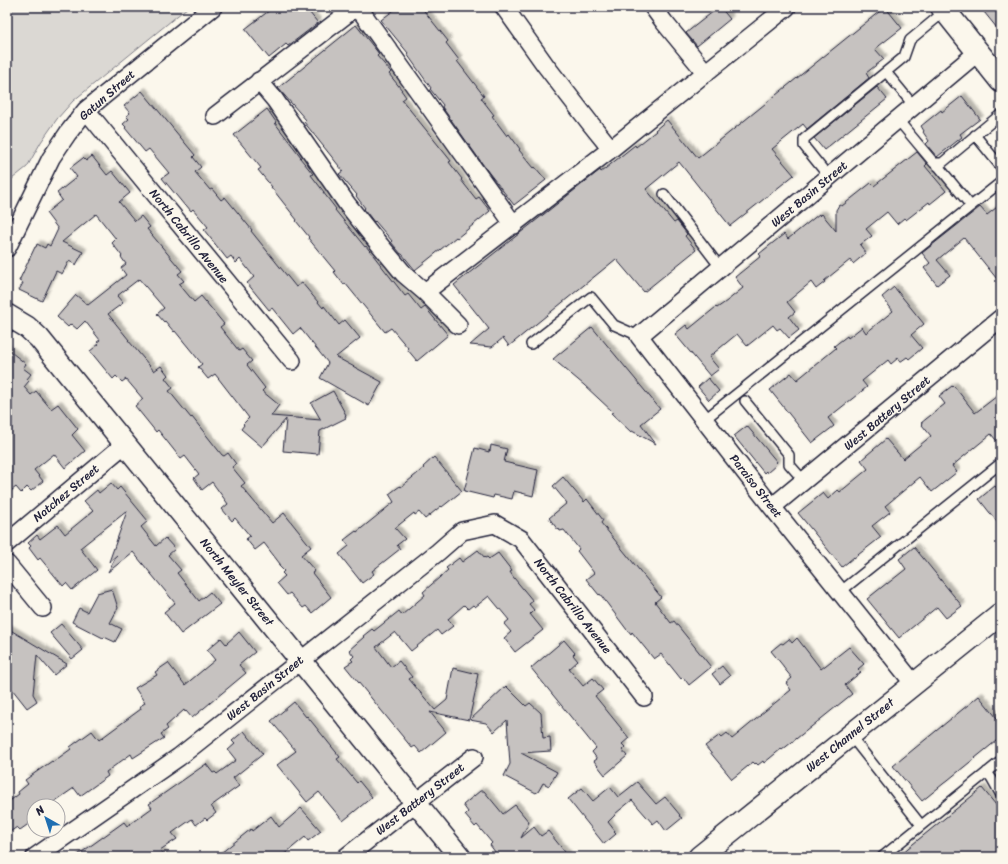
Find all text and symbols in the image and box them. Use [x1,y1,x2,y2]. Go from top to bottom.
street label: Gatun Street [74,64,140,126]
street label: West Basin Street [766,155,852,233]
street label: North Cabrillo Avenue [144,184,234,288]
street label: West Battery Street [838,370,936,456]
street label: Paraiso Street [724,449,788,523]
street label: Natchez Street [28,458,104,528]
street label: North Meyler Street [194,533,280,632]
street label: North Cabrillo Avenue [528,553,618,659]
street label: West Basin Street [221,650,309,726]
street label: West Channel Street [801,691,900,778]
street label: West Battery Street [371,757,469,841]
north arrow [26,798,66,838]
text: N [30,801,49,821]

